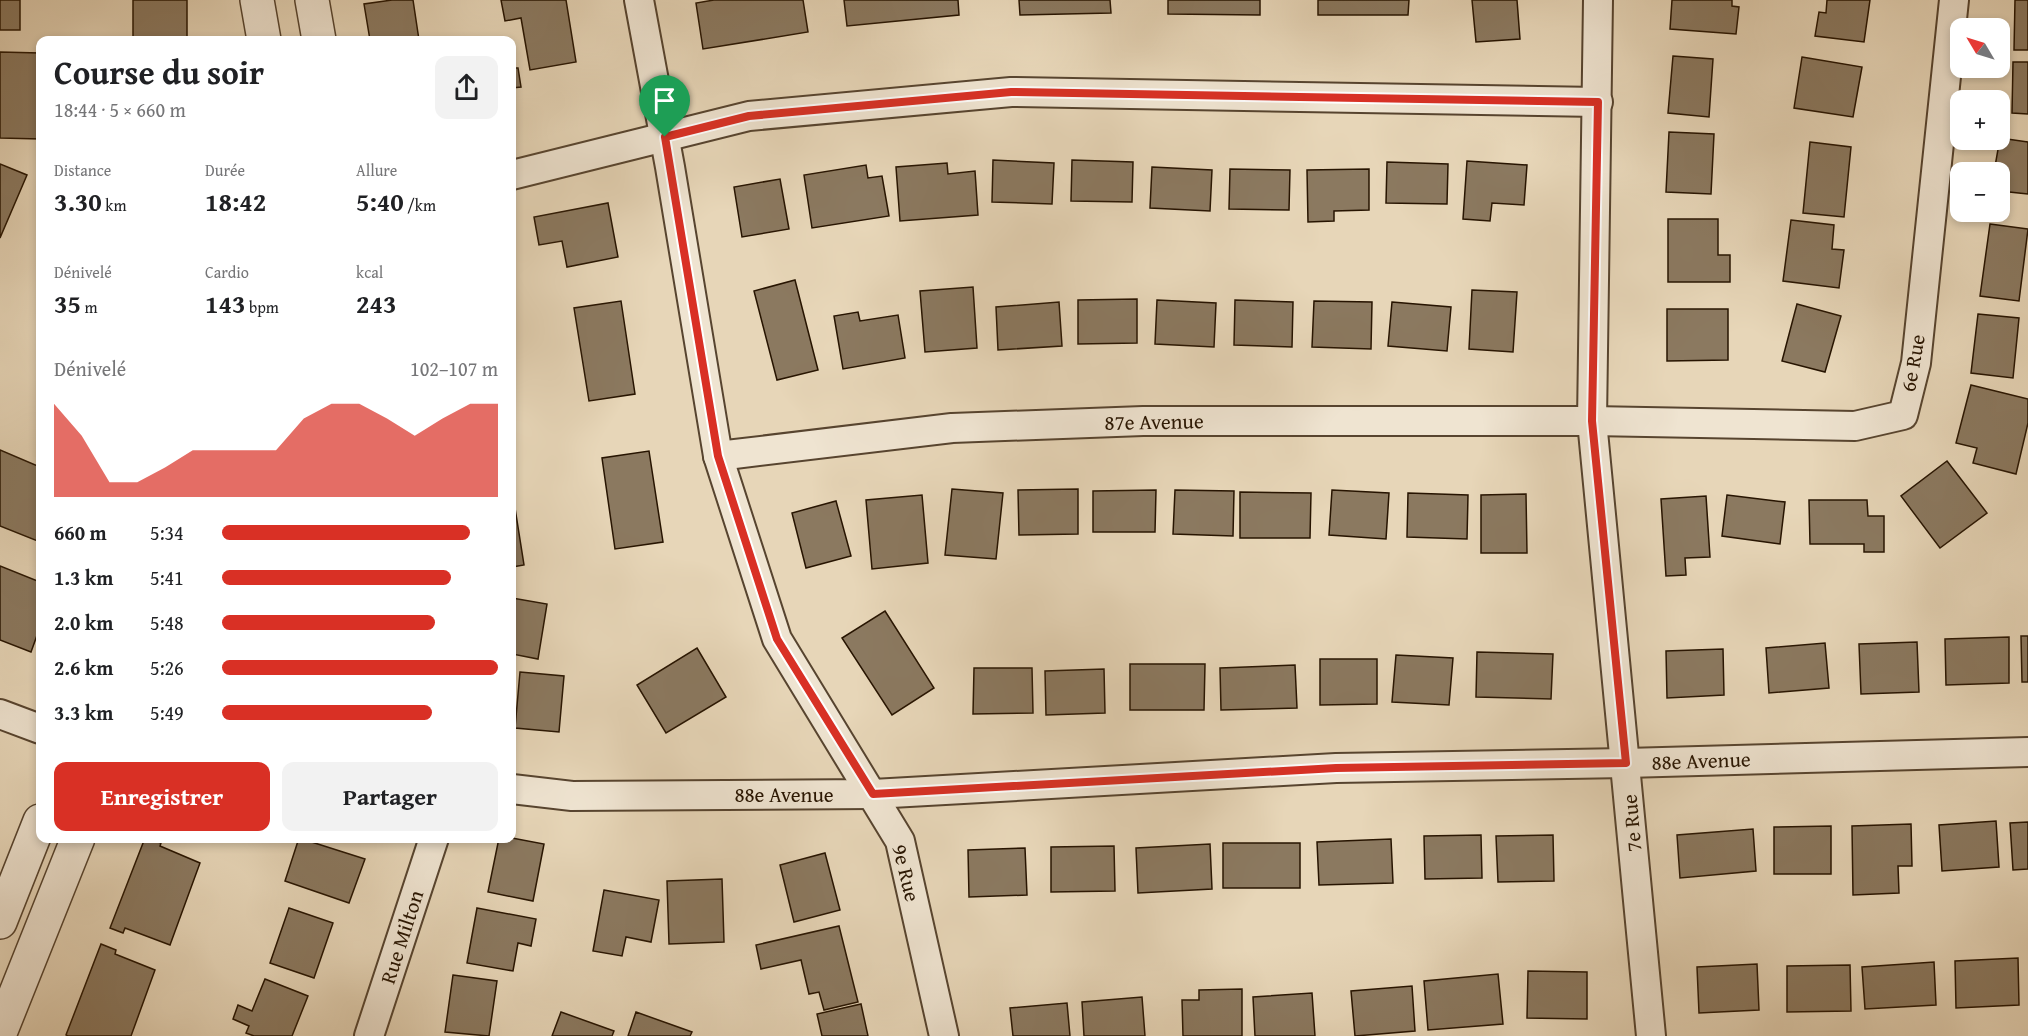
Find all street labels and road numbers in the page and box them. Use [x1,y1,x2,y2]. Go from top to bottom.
street label: 6e Rue [1892,332,1933,394]
street label: 87e Avenue [1104,405,1204,438]
street label: 88e Avenue [1651,743,1751,778]
street label: 88e Avenue [734,779,834,810]
street label: 7e Rue [1614,793,1649,853]
street label: 9e Rue [884,841,929,905]
street label: Rue Milton [372,886,431,988]

